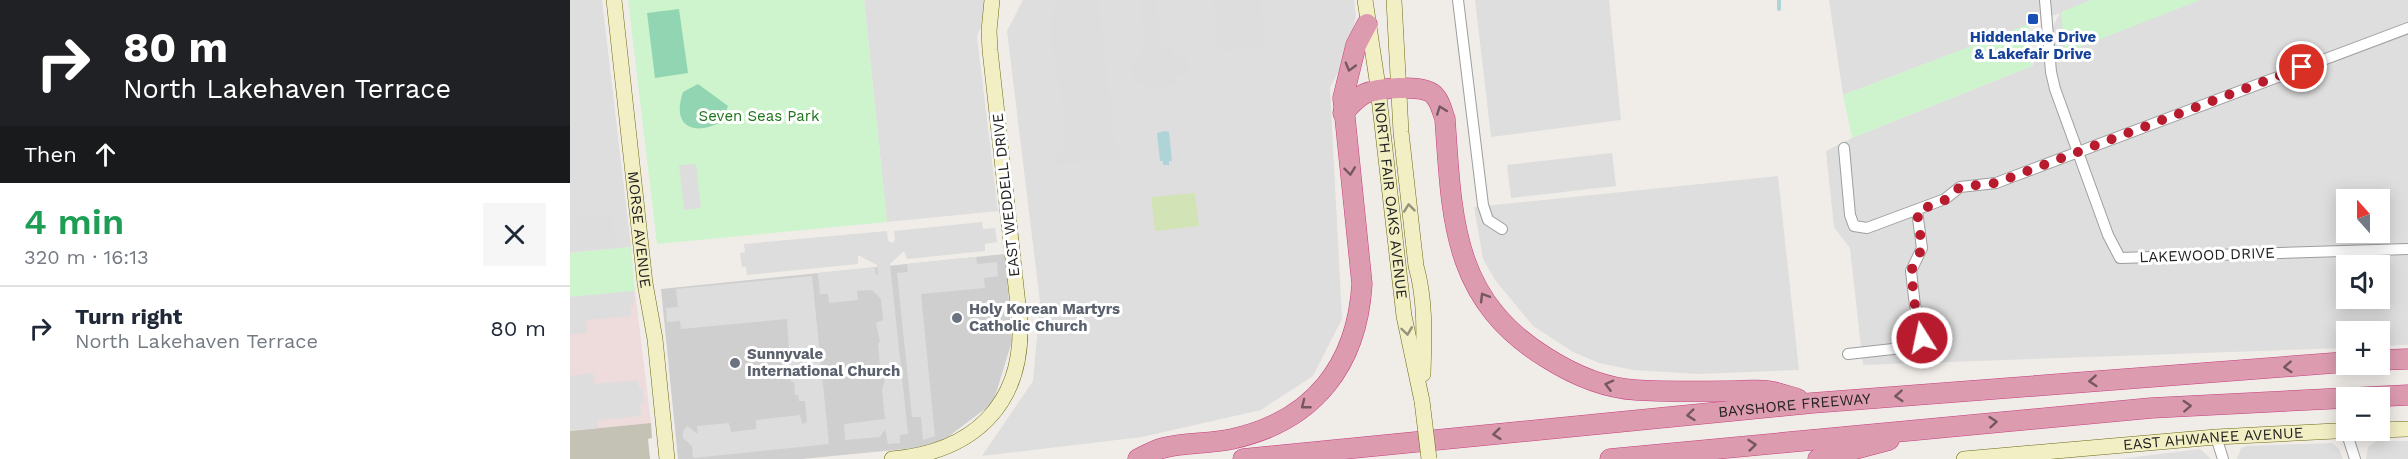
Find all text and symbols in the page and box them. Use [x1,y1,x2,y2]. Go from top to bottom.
marker: Hiddenlake Drive & Lakefair Drive [2026,12,2040,26]
text: 80 m [123,23,228,72]
icon: right [24,24,102,102]
place label: Hiddenlake Drive & Lakefair Drive [1970,28,2097,63]
pin [2276,41,2327,92]
icon: arrive [2285,50,2318,83]
one-way arrow [1345,61,1357,72]
text: North Lakehaven Terrace [123,73,451,105]
street label: NORTH FAIR OAKS AVENUE [1371,101,1411,300]
one-way arrow [1436,105,1448,116]
park label: Seven Seas Park [699,107,820,125]
street label: EAST WEDDELL DRIVE [988,112,1024,278]
icon: ahead [89,138,122,171]
text: Then [24,142,77,167]
one-way arrow [1343,166,1356,175]
street label: MORSE AVENUE [624,170,655,289]
north arrow [2336,189,2390,243]
map controls [2336,189,2390,441]
text: 4 min [24,201,124,243]
button: close [483,203,546,266]
one-way arrow [1403,203,1416,212]
street label: LAKEWOOD DRIVE [2139,244,2275,266]
text: 320 m · 16:13 [24,245,149,269]
button: sound [2336,255,2390,309]
one-way arrow [1479,293,1491,303]
place label: Holy Korean Martyrs Catholic Church [969,300,1120,335]
text: Turn right [75,304,182,329]
position arrow [1890,306,1954,370]
marker: Holy Korean Martyrs Catholic Church [950,311,964,325]
icon: right [24,312,57,345]
text: 80 m [490,316,546,341]
button: + [2336,321,2390,375]
one-way arrow [1400,327,1412,336]
text: North Lakehaven Terrace [75,329,318,353]
place label: Sunnyvale International Church [747,345,900,380]
marker: Sunnyvale International Church [728,356,742,370]
one-way arrow [2283,360,2292,373]
one-way arrow [2089,375,2098,388]
one-way arrow [1604,380,1614,393]
button: − [2336,387,2390,441]
street label: BAYSHORE FREEWAY [1717,389,1872,421]
one-way arrow [1894,389,1903,402]
one-way arrow [1301,398,1312,409]
one-way arrow [2182,399,2191,412]
one-way arrow [1687,408,1696,420]
one-way arrow [1988,416,1997,429]
street label: EAST AHWANEE AVENUE [2122,424,2304,454]
one-way arrow [1493,427,1502,440]
one-way arrow [1747,439,1756,452]

